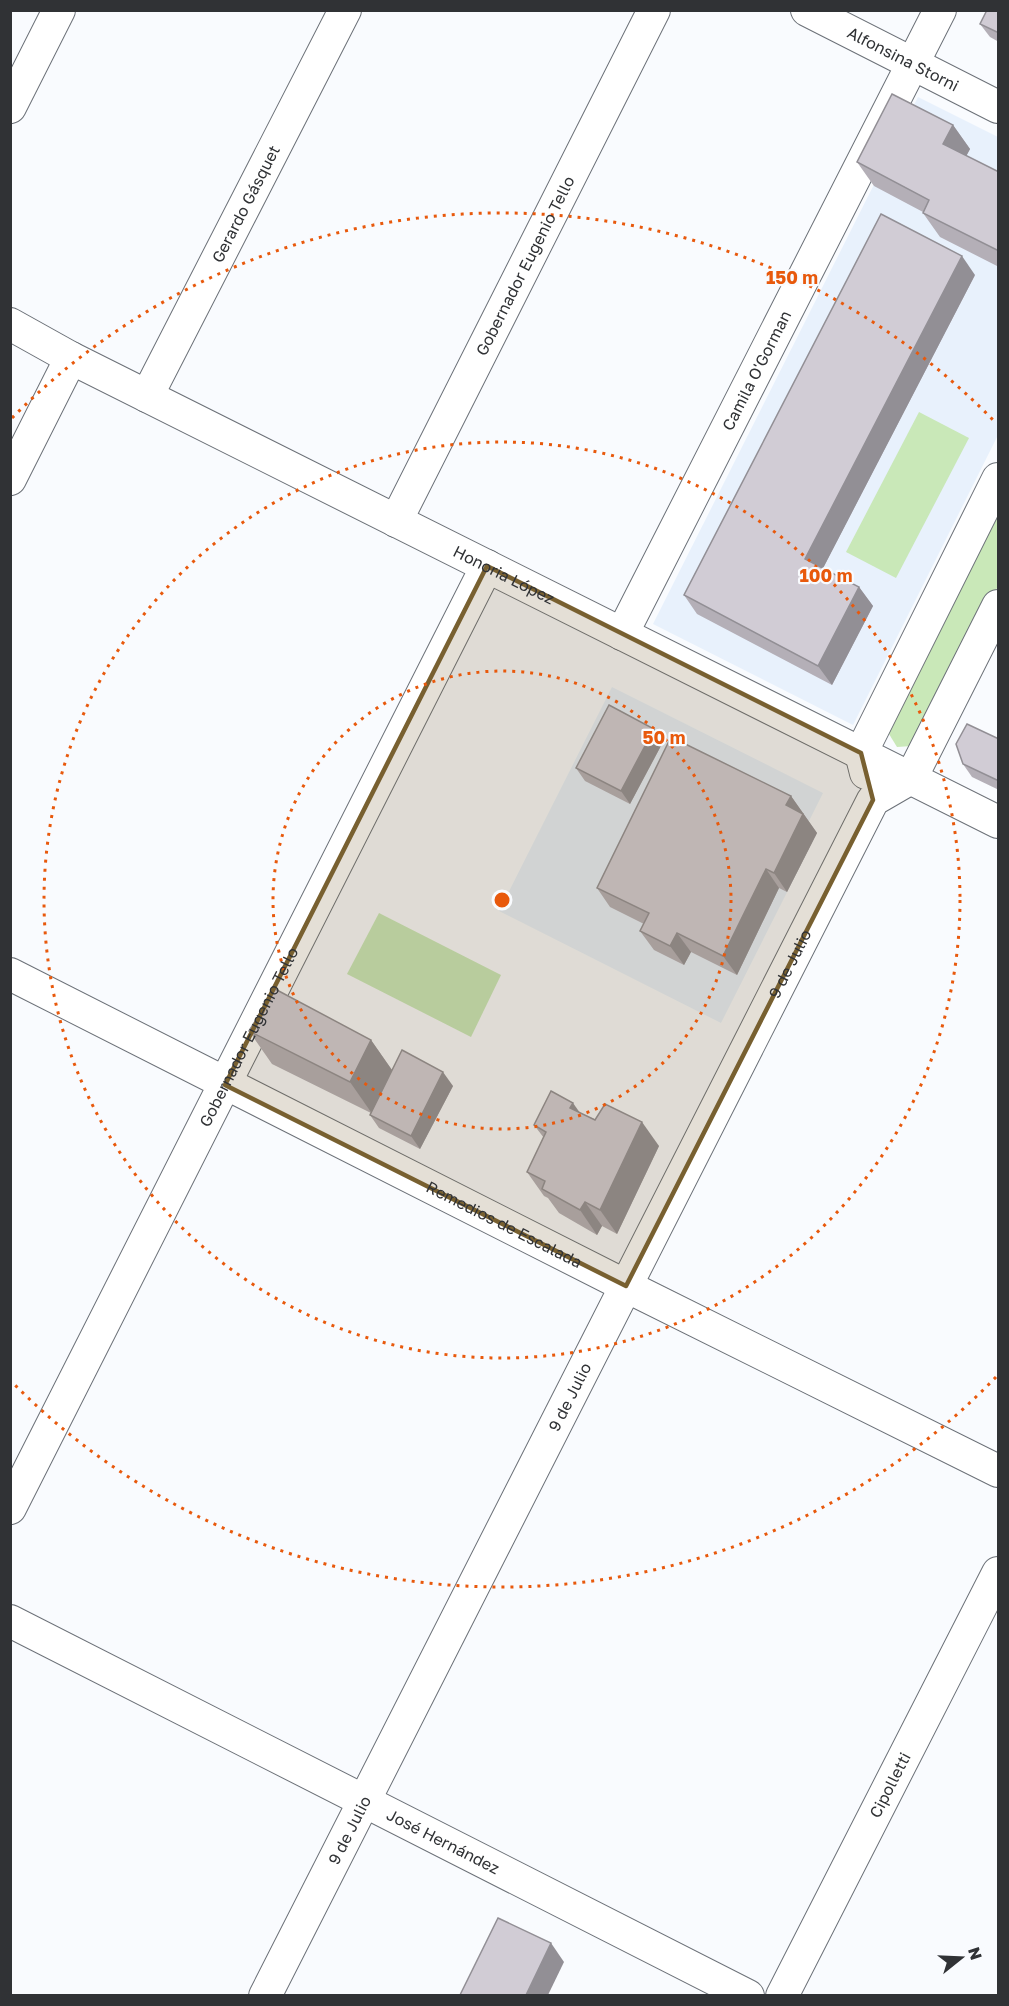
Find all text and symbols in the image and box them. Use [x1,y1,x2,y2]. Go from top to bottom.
street label: Alfonsina Storni [844,22,962,96]
street label: Gerardo Gásquet [207,142,284,266]
street label: Gobernador Eugenio Tello [471,173,579,359]
text: 150 m [766,266,818,288]
street label: Camila O'Gorman [717,307,795,434]
street label: Honoria López [450,541,558,608]
text: 100 m [800,564,852,586]
text: 50 m [643,726,685,748]
centre of rings [492,890,512,910]
street label: 9 de Julio [764,926,816,1001]
street label: Gobernador Eugenio Tello [195,944,302,1130]
street label: Remedios de Escalada [423,1177,585,1272]
street label: 9 de Julio [544,1359,595,1435]
street label: Cipolletti [865,1749,915,1821]
street label: 9 de Julio [324,1792,375,1868]
street label: José Hernández [383,1804,503,1878]
north arrow [931,1928,991,1988]
text: N [964,1944,987,1962]

